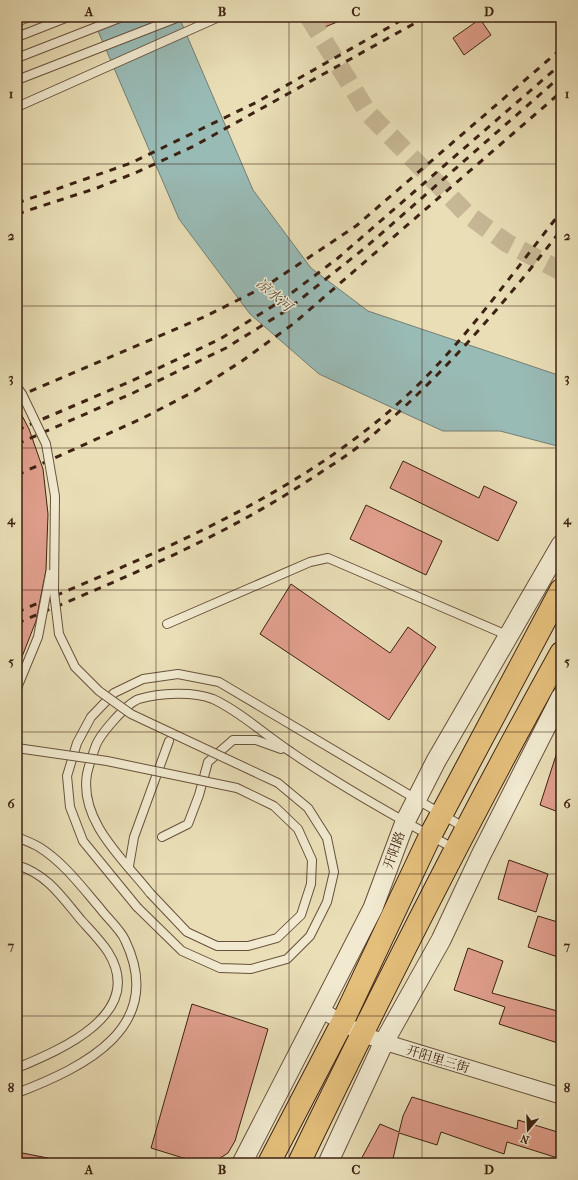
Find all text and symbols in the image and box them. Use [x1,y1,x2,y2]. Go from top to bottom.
text: A [84,4,94,19]
text: B [218,4,227,19]
text: C [352,4,361,19]
text: D [484,4,494,19]
text: 1 [9,86,14,101]
text: 1 [565,86,570,101]
text: 2 [8,228,15,243]
text: 2 [564,228,571,243]
water label: 凉水河 [253,275,298,317]
text: 3 [8,370,14,386]
text: 3 [564,370,570,386]
text: 4 [6,512,16,528]
text: 4 [562,512,572,528]
text: 5 [8,654,14,669]
text: 5 [564,654,570,669]
text: 6 [7,796,15,811]
text: 6 [563,796,571,811]
street label: 开阳路 [380,829,408,871]
text: 7 [7,938,15,953]
text: 7 [563,938,571,953]
street label: 开阳里三街 [405,1042,471,1076]
text: 8 [8,1080,15,1095]
text: 8 [564,1080,571,1095]
north arrow [508,1110,548,1150]
text: N [518,1131,531,1146]
text: A [84,1162,94,1177]
text: B [218,1162,227,1177]
text: C [352,1162,361,1177]
text: D [484,1162,494,1177]

